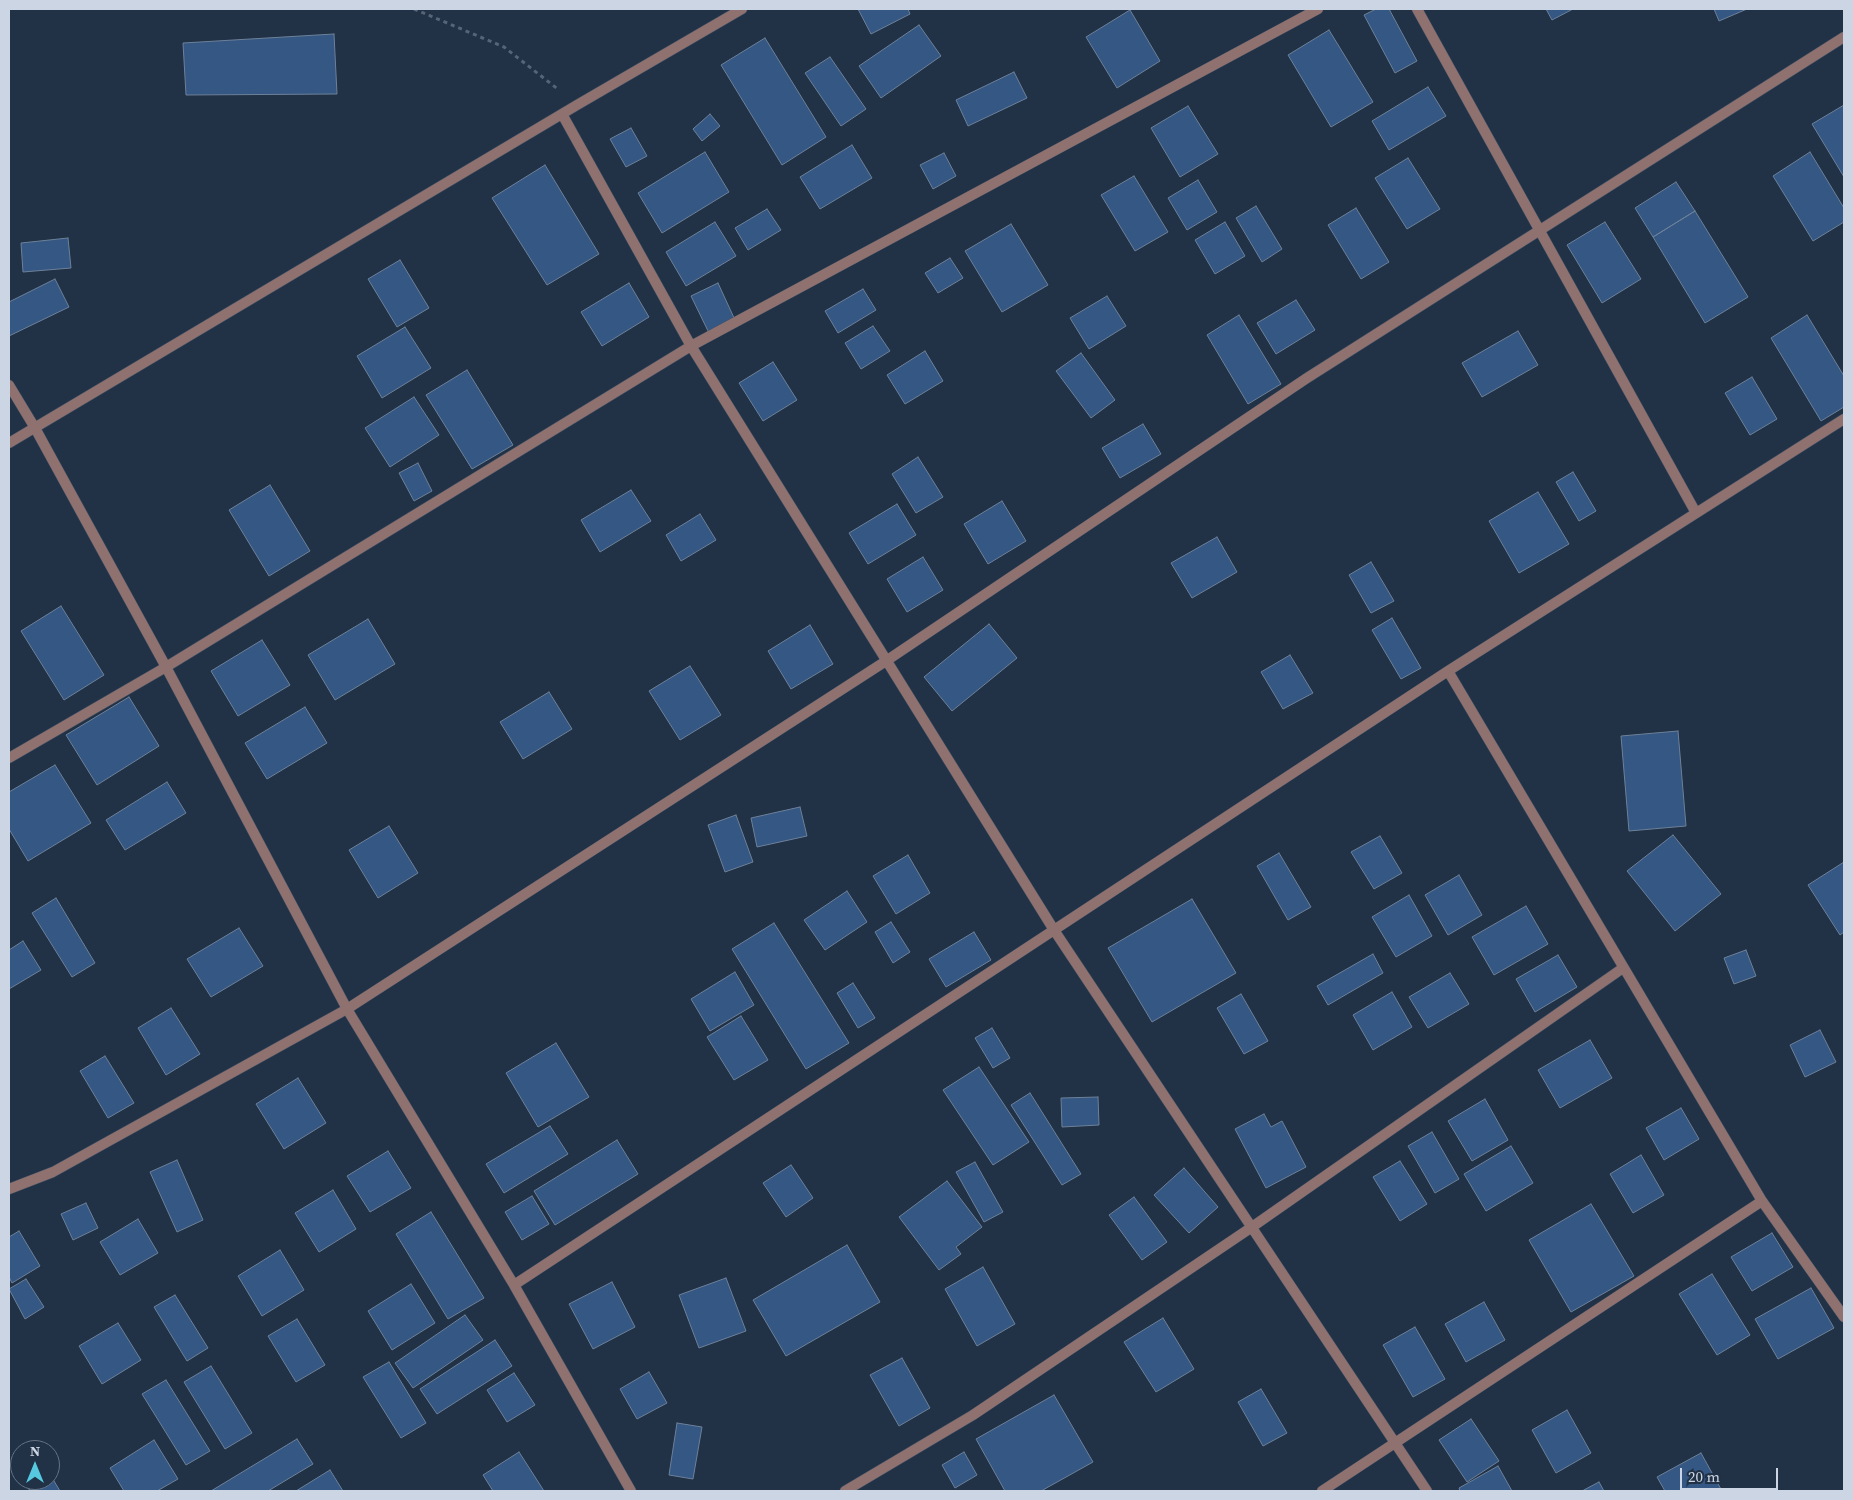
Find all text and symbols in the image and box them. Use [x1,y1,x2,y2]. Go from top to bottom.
north arrow [10,1440,60,1490]
text: N [30,1441,40,1461]
scale bar [1683,1458,1780,1490]
text: 20 m [1688,1466,1720,1487]

